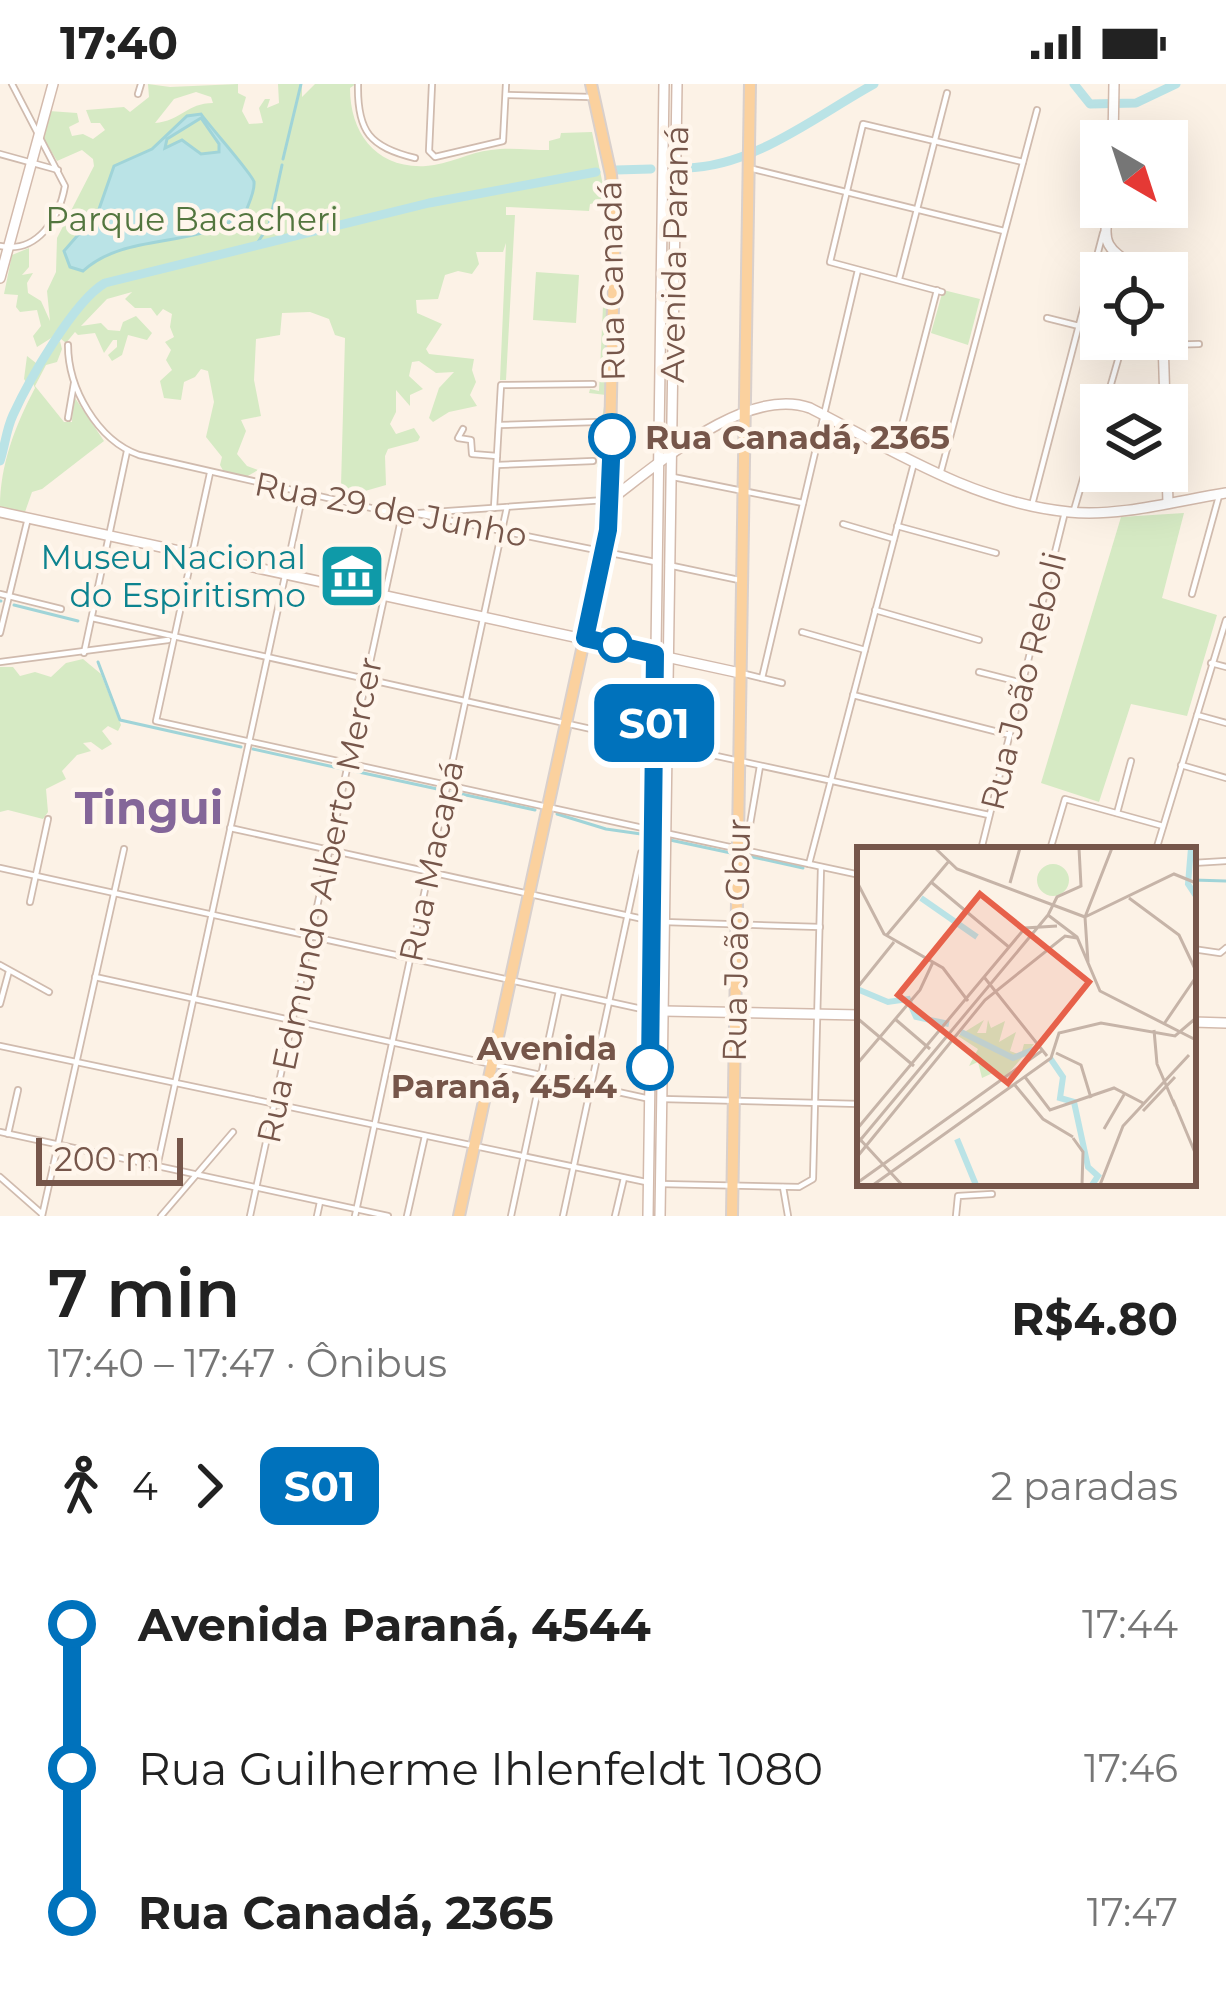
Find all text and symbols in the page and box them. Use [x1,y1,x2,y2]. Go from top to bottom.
text: 17:40 [60,15,178,70]
north arrow [1080,120,1188,228]
map controls [1080,120,1188,492]
street label: Avenida Paraná [652,125,696,383]
street label: Rua Canadá [589,180,633,382]
park label: Parque Bacacheri [45,199,339,239]
button: locate [1080,252,1188,360]
button: layers [1080,384,1188,492]
marker: Rua Canadá, 2365 [590,415,634,459]
place label: Rua Canadá, 2365 [645,417,950,457]
street label: Rua 29 de Junho [251,463,531,555]
place label: Museu Nacional do Espiritismo [41,537,306,615]
museum icon: Museu Nacional do Espiritismo [317,541,387,611]
street label: Rua João Reboli [972,548,1074,814]
unlabelled marker [599,629,631,661]
street label: Rua Edmundo Alberto Mercer [248,653,390,1147]
line badge: S01 [585,684,723,762]
text: S01 [618,697,690,749]
street label: Rua Macapá [390,757,472,965]
district label: Tingui [75,780,223,835]
street label: Rua João Gbur [714,818,758,1062]
inset map [857,847,1196,1186]
place label: Avenida Paraná, 4544 [391,1028,617,1106]
marker: Avenida Paraná, 4544 [628,1045,672,1089]
scale bar [36,1132,183,1185]
text: 200 m [54,1139,160,1179]
text: 7 min [48,1253,240,1334]
text: R$4.80 [1011,1291,1178,1346]
text: 17:40 – 17:47 · Ônibus [48,1339,447,1387]
icon: walk [48,1453,114,1519]
icon: forward [176,1453,242,1519]
text: S01 [284,1460,355,1512]
text: 4 [132,1462,158,1510]
text: 2 paradas [991,1462,1178,1510]
text: Avenida Paraná, 4544 [138,1597,651,1652]
text: 17:44 [1082,1600,1178,1648]
text: Rua Guilherme Ihlenfeldt 1080 [138,1741,823,1796]
text: 17:46 [1084,1744,1178,1792]
text: Rua Canadá, 2365 [138,1885,554,1940]
text: 17:47 [1087,1888,1178,1936]

